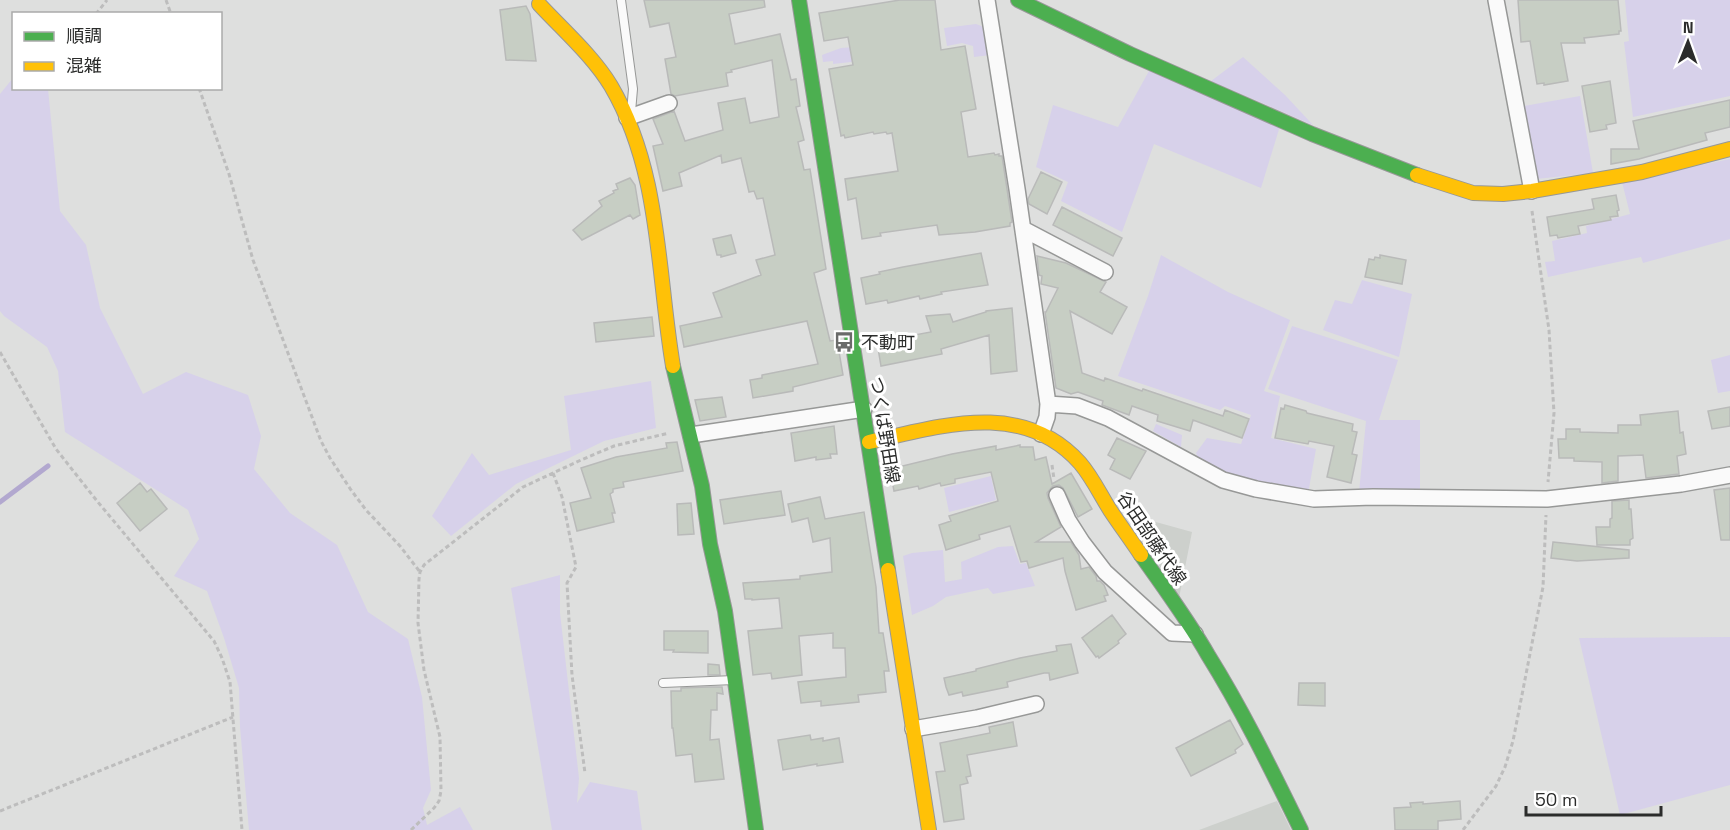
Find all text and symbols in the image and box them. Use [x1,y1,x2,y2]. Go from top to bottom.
legend [12,12,222,90]
north arrow [1658,12,1718,72]
text: N [1683,17,1694,38]
text: 順調 [66,24,102,47]
text: 混雑 [66,54,102,77]
bus stop icon: 不動町 [832,330,856,354]
place label: 不動町 [861,331,915,354]
street label: つくば野田線 [865,375,905,485]
street label: 谷田部藤代線 [1112,487,1192,589]
scale bar [1526,779,1661,817]
text: 50 m [1535,788,1577,811]

